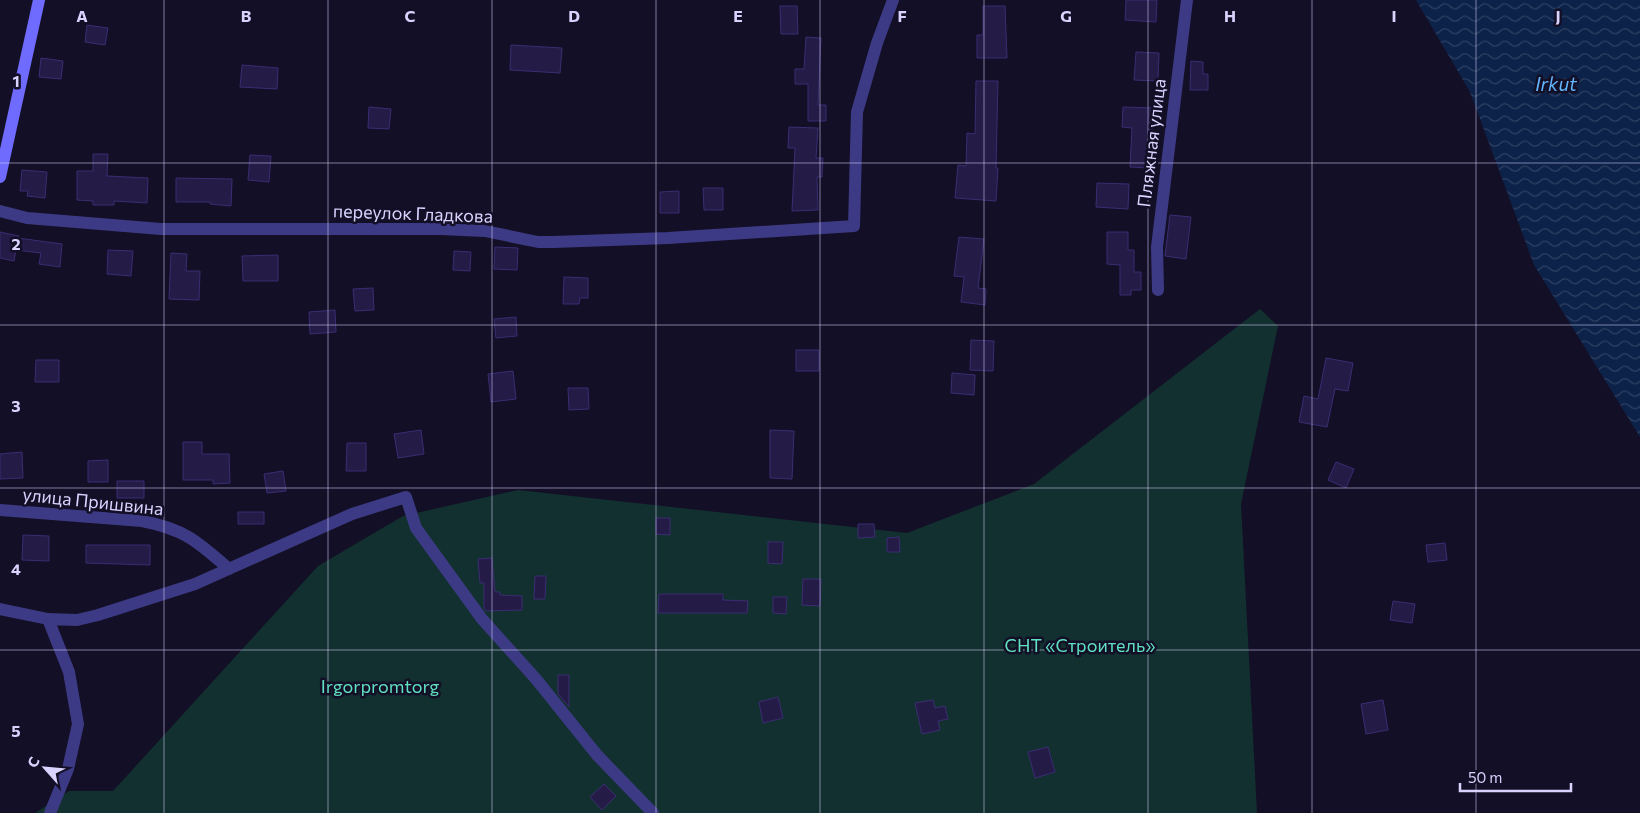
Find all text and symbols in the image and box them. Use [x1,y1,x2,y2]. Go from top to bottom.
text: A [76,6,88,25]
text: B [241,6,252,25]
text: C [405,6,416,25]
text: D [568,6,580,25]
text: E [733,6,743,25]
text: F [897,6,907,25]
text: G [1060,6,1072,25]
text: H [1224,6,1236,25]
text: I [1391,6,1397,25]
text: J [1555,6,1561,25]
text: 1 [12,71,20,90]
water label: Irkut [1535,72,1578,95]
street label: Пляжная улица [1132,77,1170,208]
street label: переулок Гладкова [333,199,493,227]
text: 2 [11,234,21,253]
text: 3 [11,396,21,415]
street label: улица Пришвина [22,483,165,519]
text: 4 [11,559,21,578]
park label: СНТ «Строитель» [1005,634,1155,656]
park label: Irgorpromtorg [321,675,440,697]
text: 5 [11,721,21,740]
north arrow [20,743,70,793]
text: С [23,754,43,770]
scale bar [1460,760,1571,792]
text: 50 m [1468,768,1502,786]

